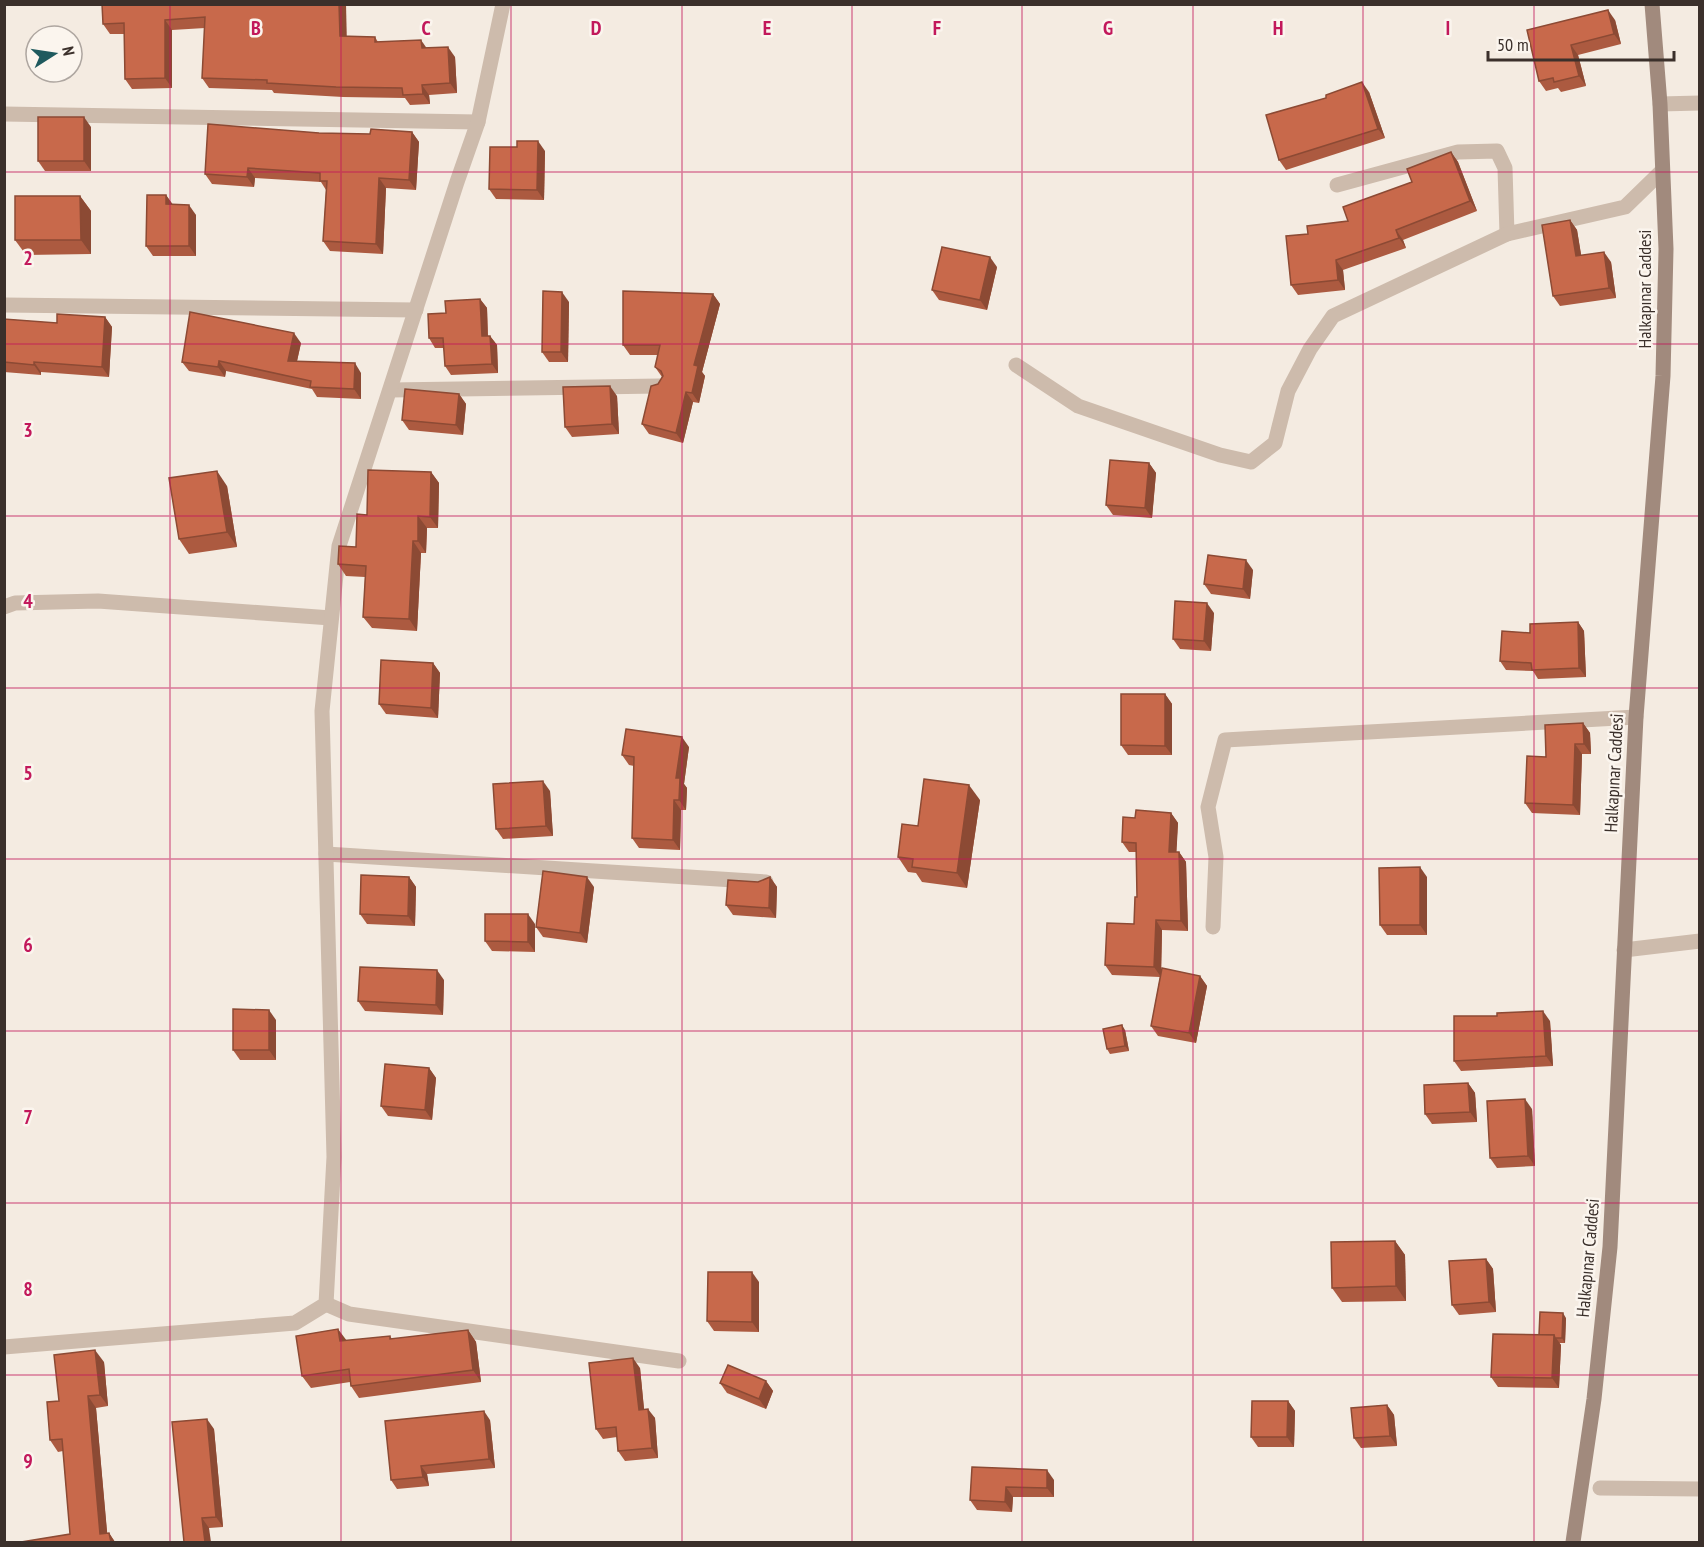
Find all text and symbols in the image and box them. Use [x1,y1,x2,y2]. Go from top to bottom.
text: B [251,15,261,41]
text: C [421,15,431,41]
text: D [591,15,602,41]
text: E [763,15,771,41]
text: F [933,15,941,41]
text: G [1103,15,1113,41]
text: H [1273,15,1283,41]
text: I [1446,15,1450,41]
north arrow [24,24,84,84]
scale bar [1488,24,1674,62]
text: 50 m [1497,33,1529,56]
text: N [58,45,79,57]
street label: Halkapınar Caddesi [1633,229,1656,349]
text: 2 [23,245,33,271]
text: 3 [23,417,33,443]
text: 4 [23,588,33,614]
street label: Halkapınar Caddesi [1599,713,1628,833]
text: 5 [23,760,33,786]
text: 6 [23,932,33,958]
text: 7 [23,1104,33,1130]
street label: Halkapınar Caddesi [1571,1198,1604,1318]
text: 8 [23,1276,33,1302]
text: 9 [23,1448,33,1474]

